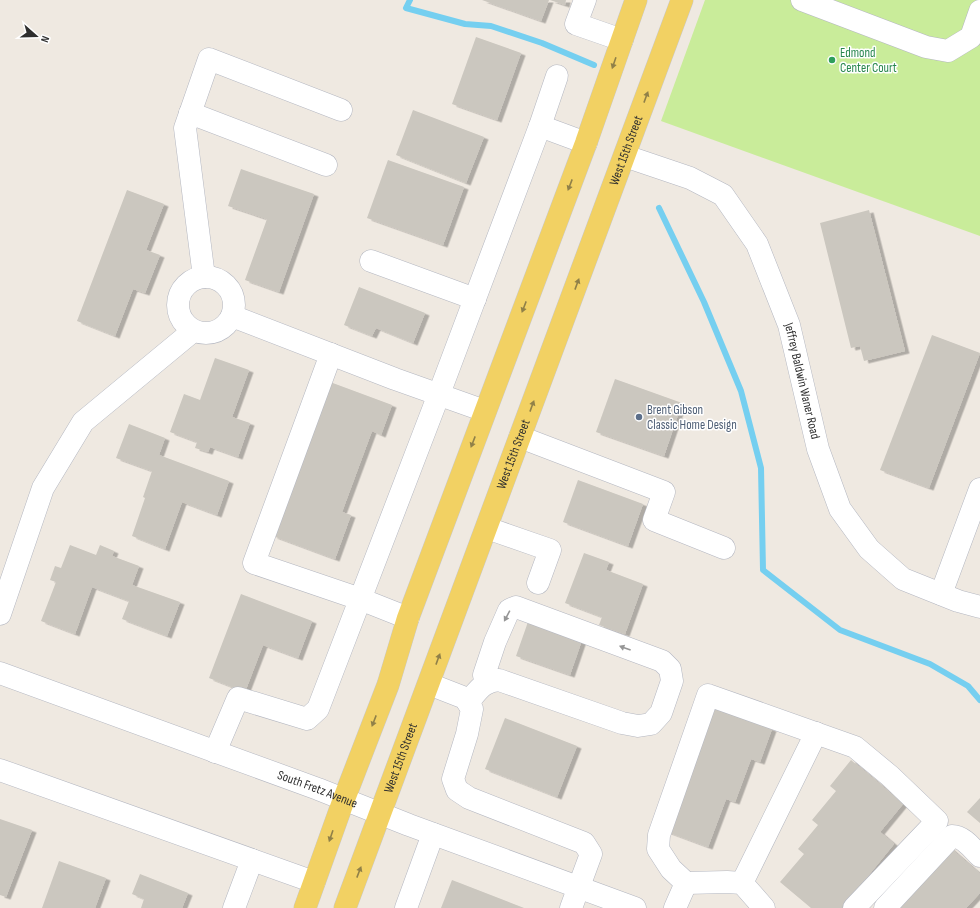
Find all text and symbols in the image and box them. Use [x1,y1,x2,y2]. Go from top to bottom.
north arrow [16,16,56,56]
text: N [38,34,52,44]
place label: Edmond Center Court [840,45,897,76]
marker: Edmond Center Court [827,55,837,65]
one-way arrow [611,58,617,70]
one-way arrow [644,90,650,102]
street label: West 15th Street [606,113,646,188]
one-way arrow [566,180,572,192]
one-way arrow [575,278,581,290]
one-way arrow [520,302,526,314]
street label: Jeffrey Baldwin Waner Road [781,319,823,441]
one-way arrow [529,400,535,412]
place label: Brent Gibson Classic Home Design [647,402,737,433]
marker: Brent Gibson Classic Home Design [634,412,644,422]
street label: West 15th Street [493,417,534,491]
one-way arrow [470,436,476,448]
one-way arrow [504,610,510,622]
one-way arrow [619,644,631,650]
one-way arrow [435,653,441,665]
one-way arrow [371,716,377,727]
street label: West 15th Street [380,721,421,795]
street label: South Fretz Avenue [275,767,360,812]
one-way arrow [328,830,334,842]
one-way arrow [356,865,362,877]

